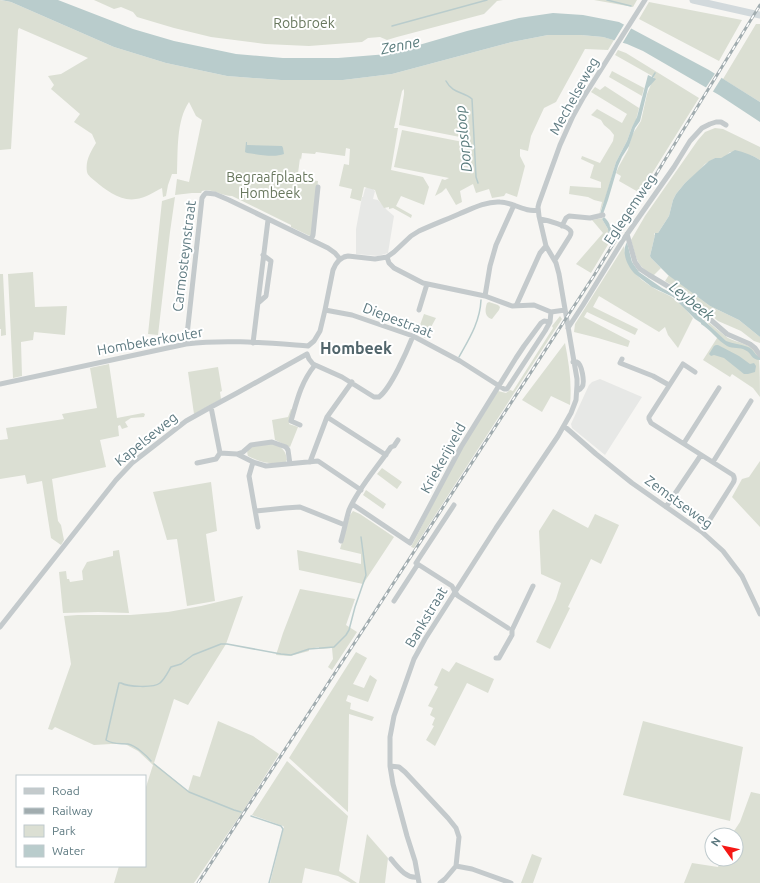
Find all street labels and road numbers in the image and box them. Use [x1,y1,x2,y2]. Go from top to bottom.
street label: Mechelseweg [546,54,602,138]
street label: Eglegemweg [601,171,659,247]
street label: Carmosteynstraat [169,199,199,313]
street label: Diepestraat [361,299,436,341]
street label: Hombekerkouter [96,324,205,358]
street label: Kapelseweg [112,409,180,469]
street label: Kriekerijveld [417,420,469,496]
street label: Zemstseweg [642,472,716,532]
street label: Bankstraat [402,583,451,650]

